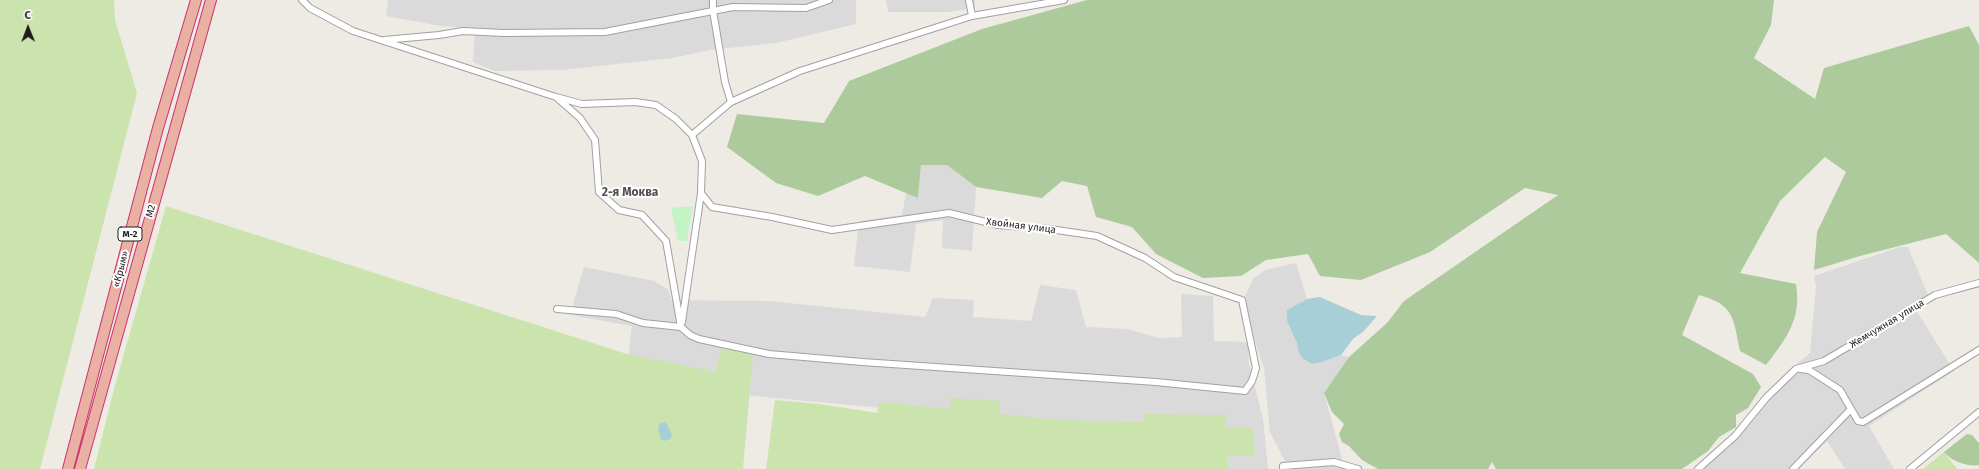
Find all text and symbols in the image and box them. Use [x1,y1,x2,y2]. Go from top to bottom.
north arrow [8,8,48,48]
text: С [24,9,31,22]
district label: 2-я Моква [602,186,658,200]
street label: М2 [143,203,159,219]
street label: Хвойная улица [985,216,1057,236]
road number: М-2 [118,227,142,241]
street label: «Крым» [110,249,132,289]
street label: Жемчужная улица [1847,297,1927,351]

